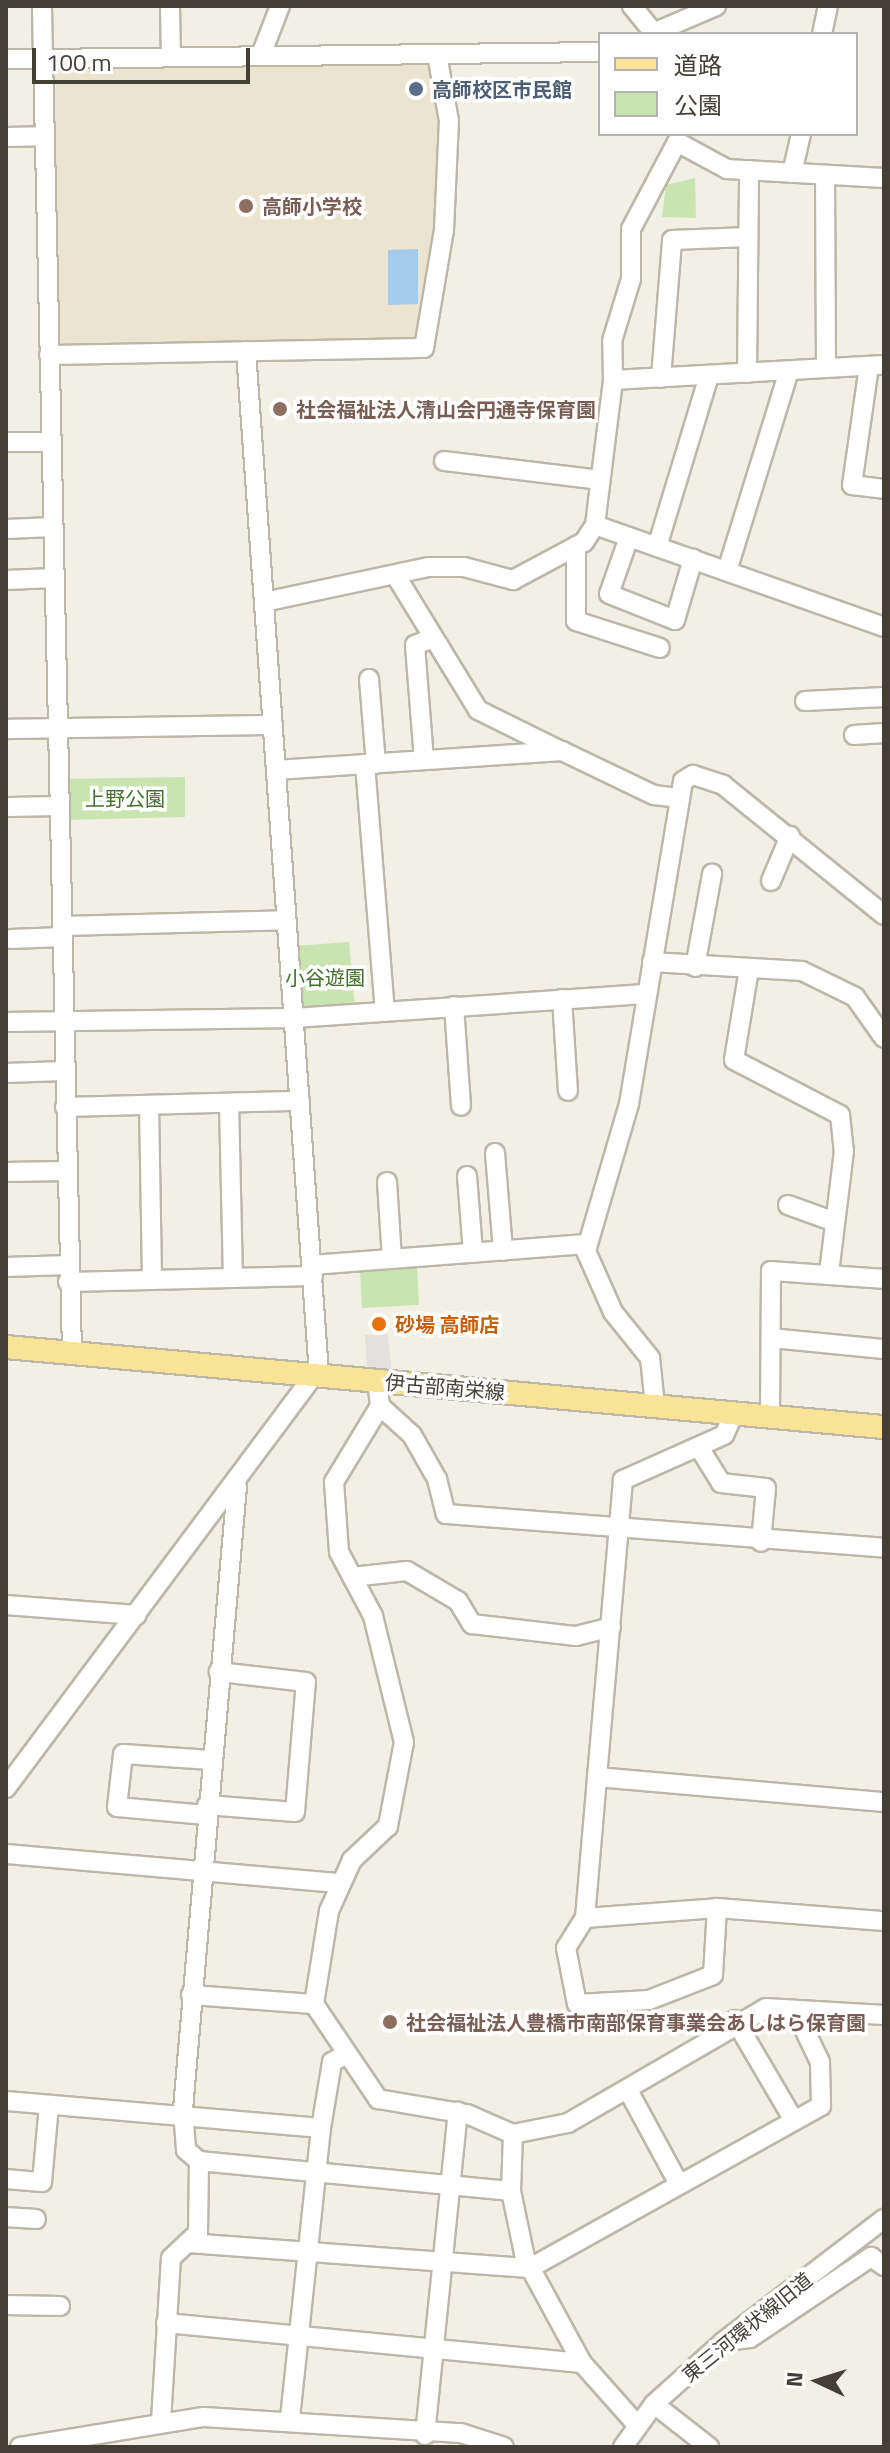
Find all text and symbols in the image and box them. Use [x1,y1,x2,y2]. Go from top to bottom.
scale bar [36,32,254,82]
legend [598,32,858,136]
text: 100 m [46,44,112,80]
text: 道路 [674,47,722,83]
place label: 高師校区市民館 [432,77,572,101]
marker: 高師校区市民館 [407,80,425,98]
text: 公園 [674,87,722,123]
place label: 高師小学校 [262,194,362,218]
marker: 高師小学校 [237,197,255,215]
place label: 社会福祉法人清山会円通寺保育園 [296,397,596,421]
marker: 社会福祉法人清山会円通寺保育園 [271,400,289,418]
park label: 上野公園 [85,786,165,810]
park label: 小谷遊園 [285,965,365,989]
place label: 砂場 高師店 [395,1312,499,1336]
marker: 砂場 高師店 [370,1315,388,1333]
street label: 伊古部南栄線 [384,1370,506,1404]
place label: 社会福祉法人豊橋市南部保育事業会あしはら保育園 [406,2010,866,2034]
marker: 社会福祉法人豊橋市南部保育事業会あしはら保育園 [381,2013,399,2031]
street label: 東三河環状線旧道 [677,2267,817,2387]
north arrow [778,2341,858,2421]
text: N [777,2371,812,2388]

